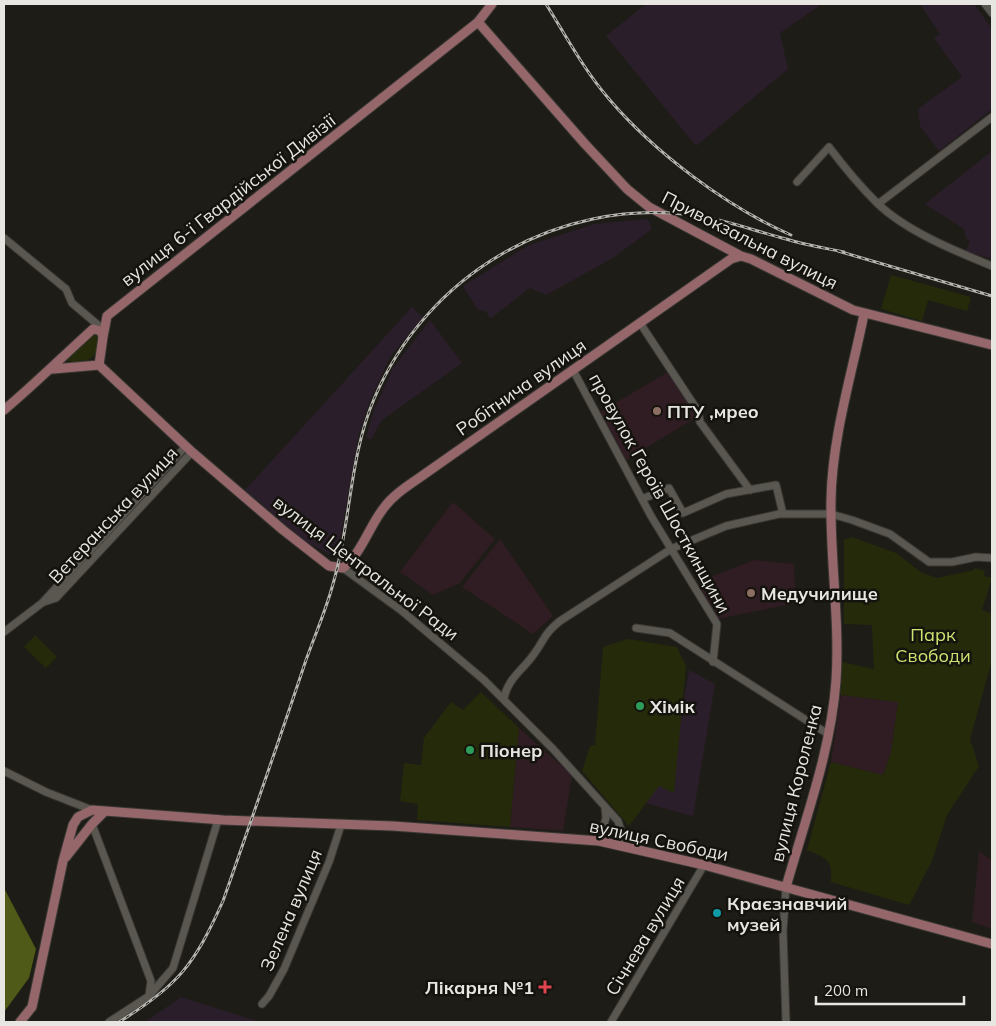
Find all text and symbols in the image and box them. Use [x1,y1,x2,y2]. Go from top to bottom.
street label: вулиця 6-ї Гвардійської Дивізії [116,109,340,291]
street label: Привокзальна вулиця [658,186,842,294]
street label: Робітнича вулиця [451,333,591,441]
street label: провулок Героїв Шосткинщини [584,369,736,617]
place label: ПТУ ,мрео [667,400,759,423]
marker: ПТУ ,мрео [651,405,663,417]
street label: Ветеранська вулиця [44,442,182,588]
street label: вулиця Центральної Ради [269,491,463,645]
place label: Медучилище [761,582,878,605]
marker: Медучилище [745,587,757,599]
park label: Парк Свободи [895,623,971,667]
place label: Хімік [649,695,696,718]
marker: Хімік [634,700,646,712]
street label: вулиця Короленка [765,702,827,864]
place label: Піонер [480,739,542,762]
marker: Піонер [464,744,476,756]
street label: вулиця Свободи [587,814,731,866]
street label: Зелена вулиця [255,846,327,974]
street label: Січнева вулиця [600,872,690,1000]
place label: Краєзнавчий музей [727,892,847,936]
marker: Краєзнавчий музей [711,907,723,919]
scale bar [816,974,964,1006]
place label: Лікарня №1 [425,976,534,999]
marker: Лікарня №1 [538,980,552,994]
text: 200 m [824,981,868,1000]

